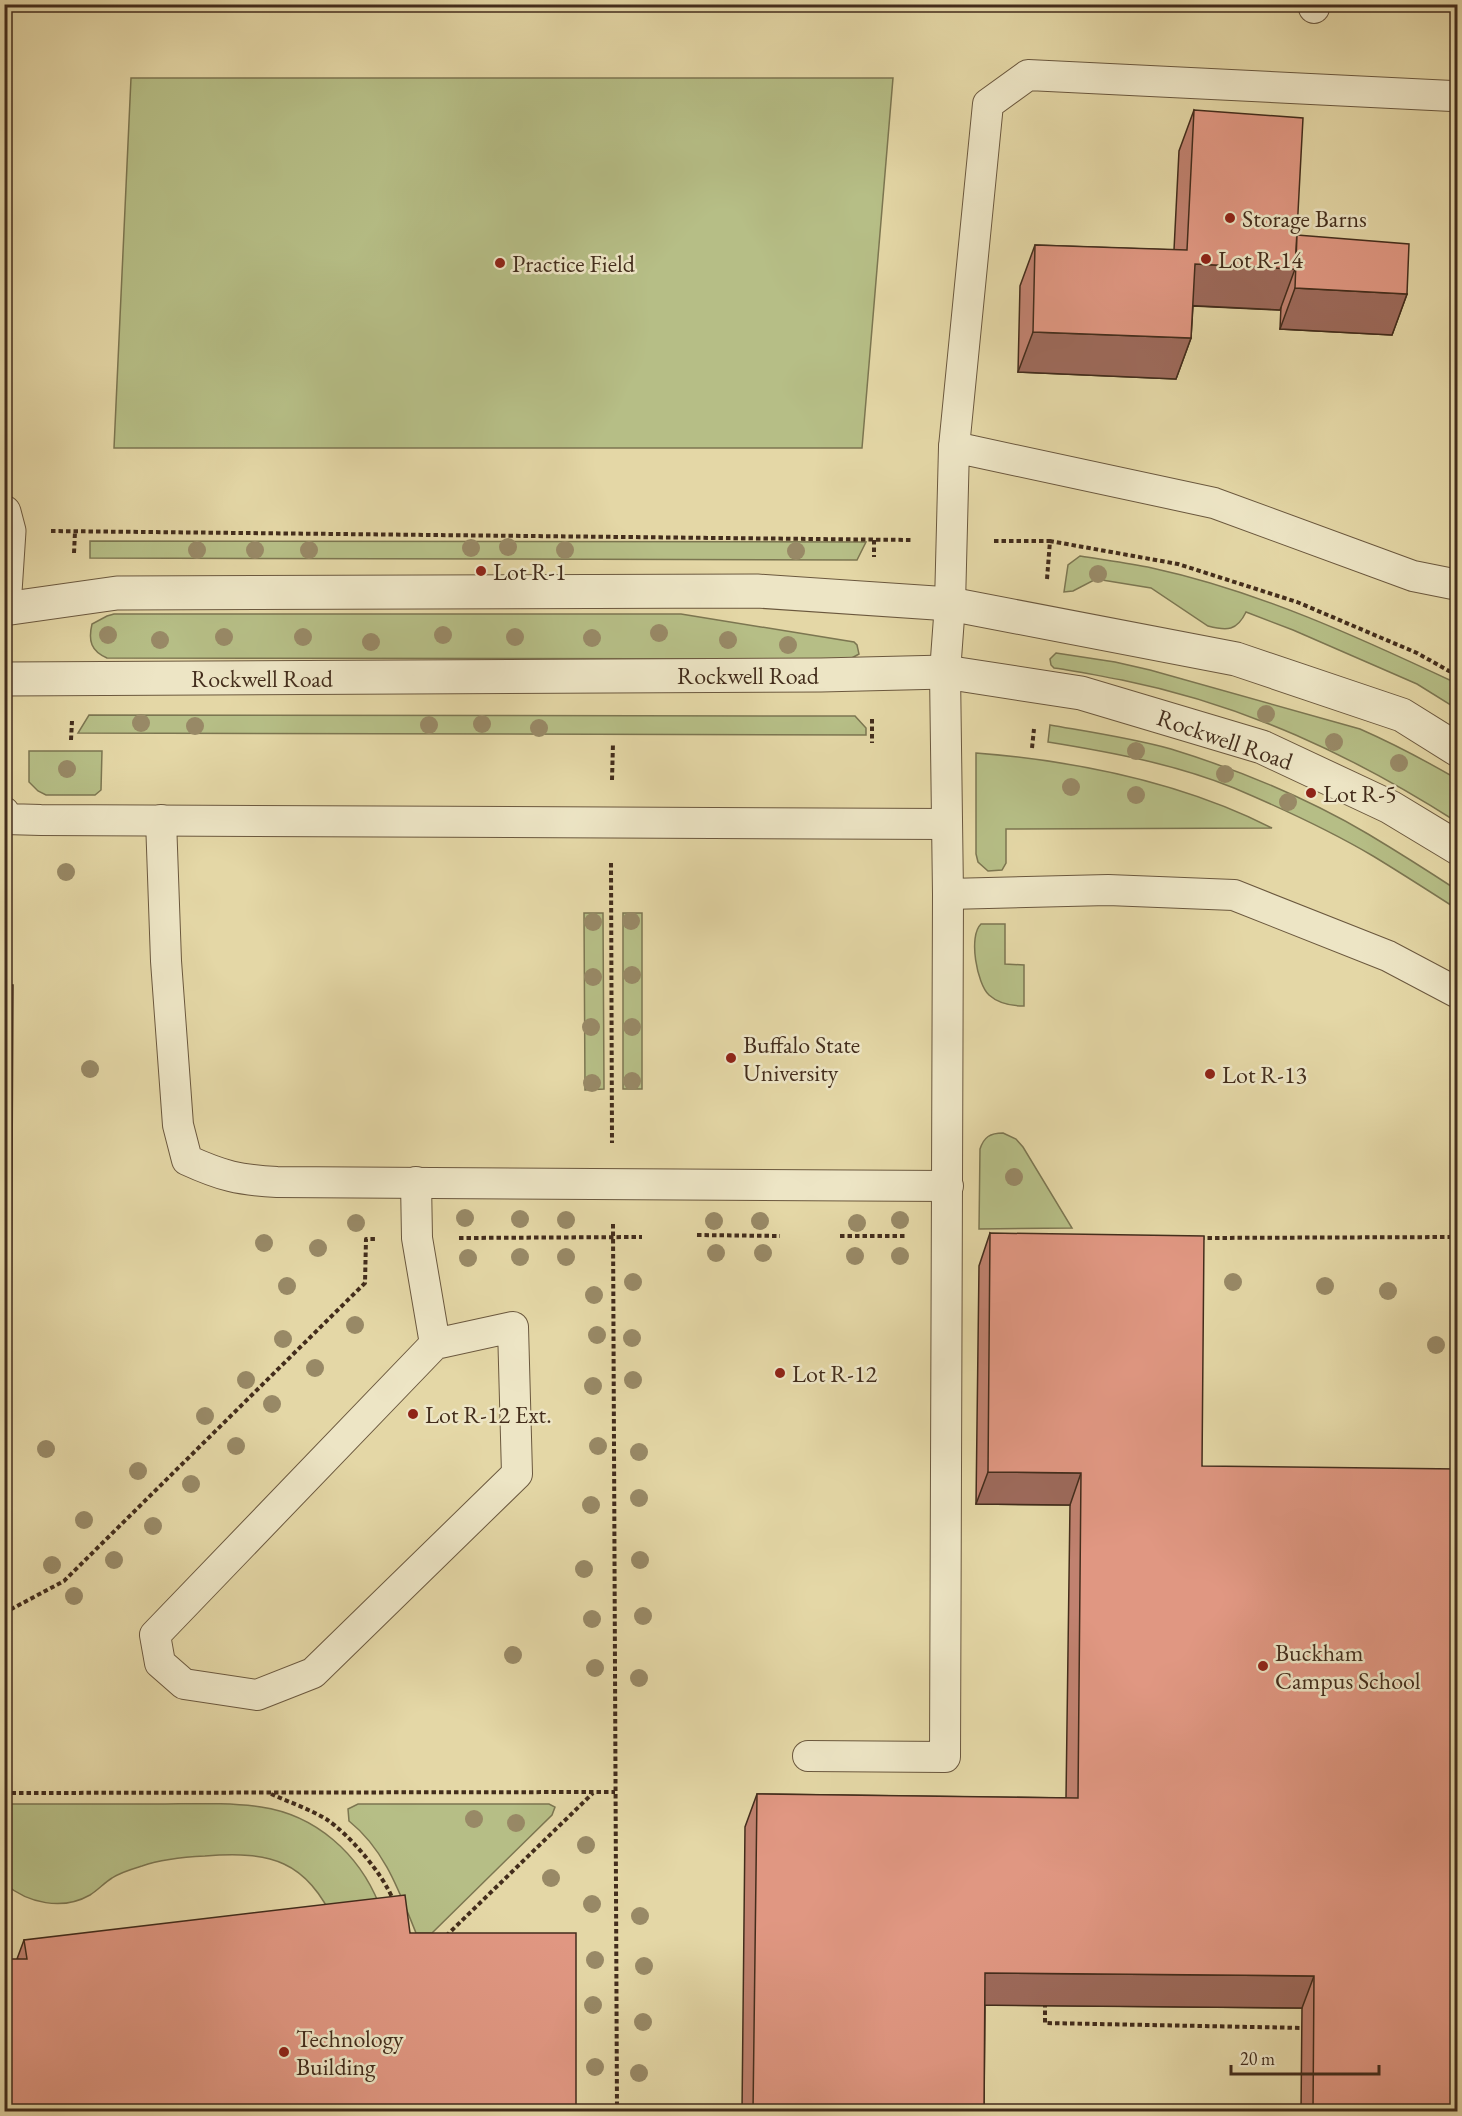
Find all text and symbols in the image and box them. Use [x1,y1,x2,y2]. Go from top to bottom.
place label: Storage Barns [1242,203,1367,234]
marker: Storage Barns [1223,211,1237,225]
place label: Lot R-14 [1218,244,1303,275]
place label: Practice Field [512,248,636,279]
marker: Lot R-14 [1199,252,1213,266]
marker: Practice Field [493,256,507,270]
place label: Lot R-1 [493,556,566,587]
marker: Lot R-1 [474,564,488,578]
street label: Rockwell Road [677,660,820,691]
street label: Rockwell Road [191,663,334,694]
street label: Rockwell Road [1153,701,1298,777]
place label: Lot R-5 [1323,778,1396,809]
marker: Lot R-5 [1304,786,1318,800]
place label: Buffalo State University [743,1029,860,1088]
marker: Buffalo State University [724,1051,738,1065]
place label: Lot R-13 [1222,1059,1307,1090]
marker: Lot R-13 [1203,1067,1217,1081]
place label: Lot R-12 [792,1358,877,1389]
marker: Lot R-12 [773,1366,787,1380]
place label: Lot R-12 Ext. [425,1399,552,1430]
marker: Lot R-12 Ext. [406,1407,420,1421]
place label: Buckham Campus School [1275,1637,1421,1696]
marker: Buckham Campus School [1256,1659,1270,1673]
place label: Technology Building [296,2023,404,2082]
scale bar [1231,2038,1380,2076]
marker: Technology Building [277,2045,291,2059]
text: 20 m [1240,2047,1275,2070]

